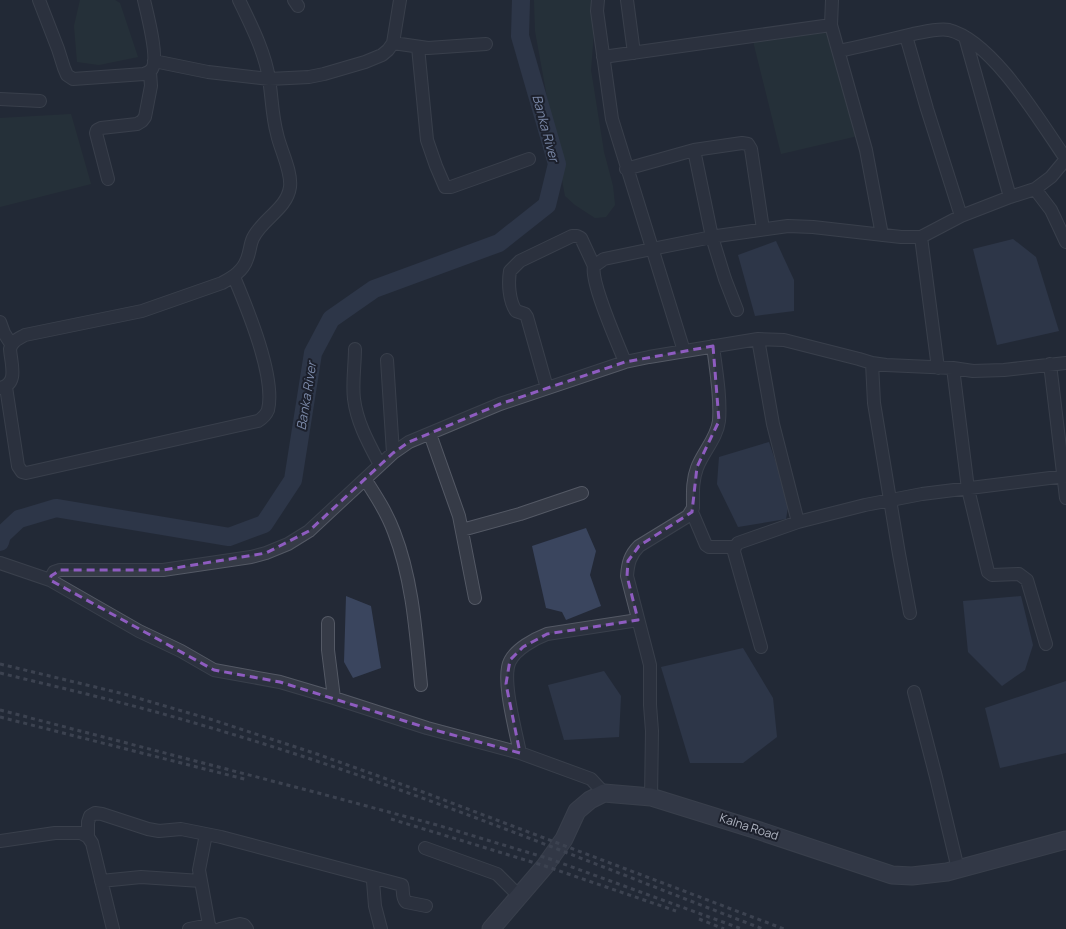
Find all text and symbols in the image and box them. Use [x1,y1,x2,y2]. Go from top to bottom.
water label: Banka River [528,92,564,166]
water label: Banka River [292,358,321,432]
street label: Kalna Road [717,809,781,844]

